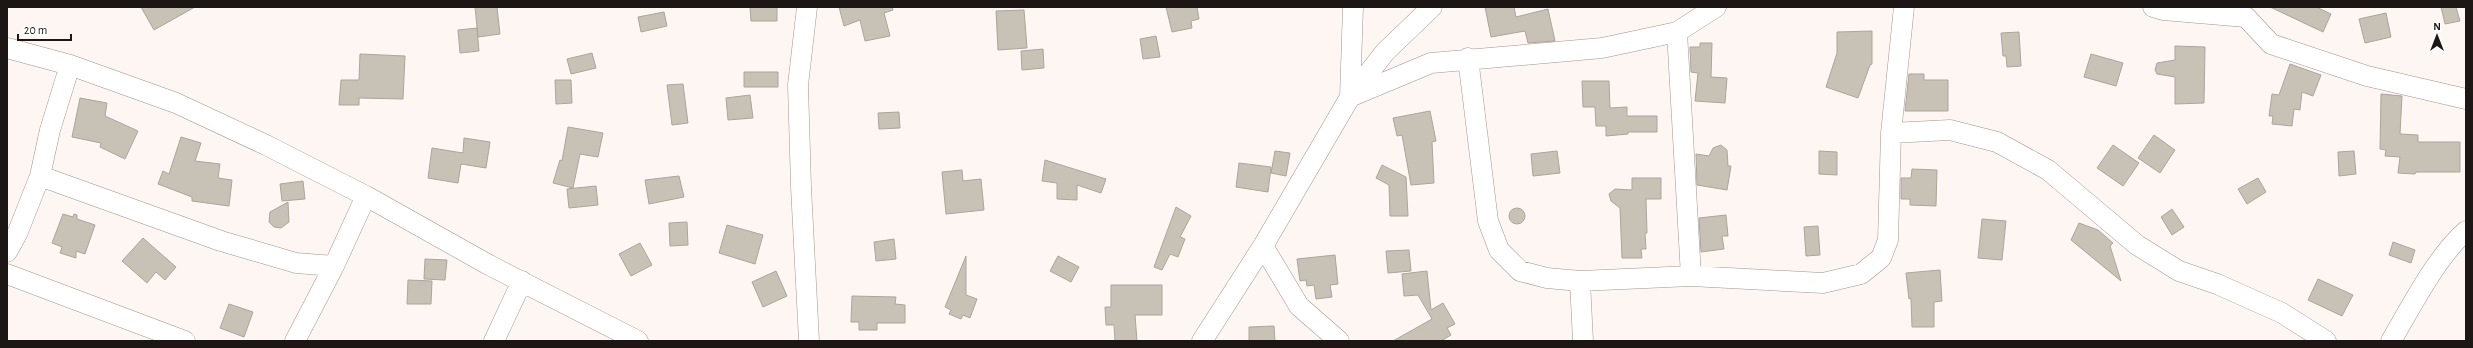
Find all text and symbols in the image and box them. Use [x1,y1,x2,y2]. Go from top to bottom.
scale bar [18,16,71,42]
north arrow [2417,16,2457,56]
text: N [2433,21,2441,32]
text: 20 m [24,24,47,36]

